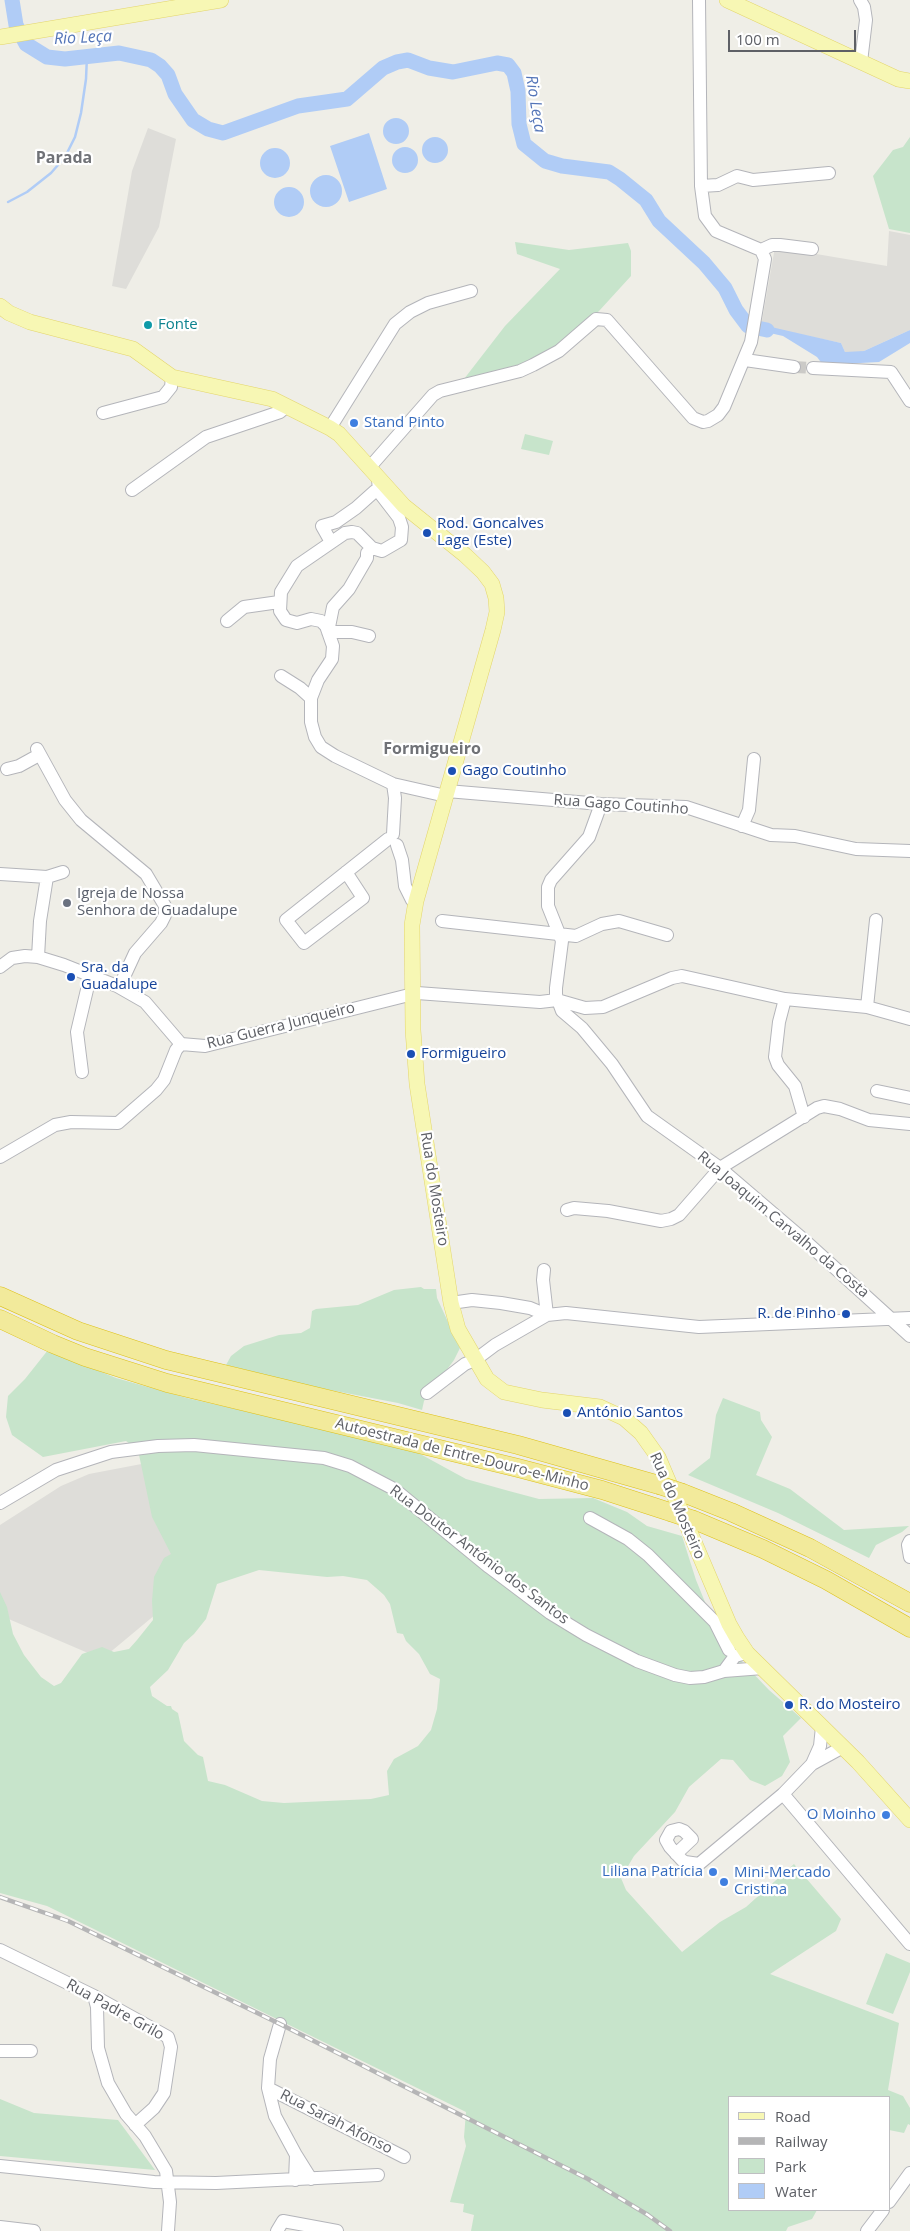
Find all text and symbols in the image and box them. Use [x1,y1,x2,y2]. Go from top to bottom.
scale bar [730,20,858,52]
water label: Rio Leça [53,27,113,49]
text: 100 m [736,29,780,49]
water label: Rio Leça [521,74,549,134]
district label: Parada [36,148,92,168]
place label: Fonte [158,316,198,334]
marker: Fonte [142,319,154,331]
place label: Stand Pinto [364,414,445,432]
marker: Stand Pinto [348,417,360,429]
place label: Rod. Goncalves Lage (Este) [437,515,544,550]
marker: Rod. Goncalves Lage (Este) [421,527,433,539]
district label: Formigueiro [383,739,481,759]
place label: Gago Coutinho [462,762,567,780]
marker: Gago Coutinho [446,765,458,777]
street label: Rua Gago Coutinho [553,791,689,819]
place label: Igreja de Nossa Senhora de Guadalupe [77,885,237,920]
marker: Igreja de Nossa Senhora de Guadalupe [61,897,73,909]
place label: Sra. da Guadalupe [81,959,158,994]
marker: Sra. da Guadalupe [65,971,77,983]
street label: Rua Guerra Junqueiro [205,999,357,1053]
place label: Formigueiro [421,1045,506,1063]
marker: Formigueiro [405,1048,417,1060]
street label: Rua do Mosteiro [416,1131,452,1247]
street label: Rua Joaquim Carvalho da Costa [694,1148,872,1302]
place label: R. de Pinho [757,1305,836,1323]
marker: R. de Pinho [840,1308,852,1320]
place label: António Santos [577,1404,683,1422]
marker: António Santos [561,1407,573,1419]
street label: Autoestrada de Entre-Douro-e-Minho [333,1415,591,1495]
street label: Rua do Mosteiro [645,1450,709,1562]
street label: Rua Doutor António dos Santos [386,1482,572,1628]
place label: R. do Mosteiro [799,1696,901,1714]
marker: R. do Mosteiro [783,1699,795,1711]
place label: O Moinho [807,1806,876,1824]
marker: O Moinho [880,1809,892,1821]
place label: Liliana Patrícia [602,1863,703,1881]
place label: Mini-Mercado Cristina [734,1864,831,1899]
marker: Liliana Patrícia [707,1866,719,1878]
marker: Mini-Mercado Cristina [718,1876,730,1888]
street label: Rua Padre Grilo [63,1976,167,2044]
street label: Rua Sarah Afonso [277,2086,395,2158]
legend [728,2096,890,2211]
text: Road [775,2106,811,2126]
text: Railway [775,2131,828,2151]
text: Park [775,2156,806,2176]
text: Water [775,2181,817,2201]

